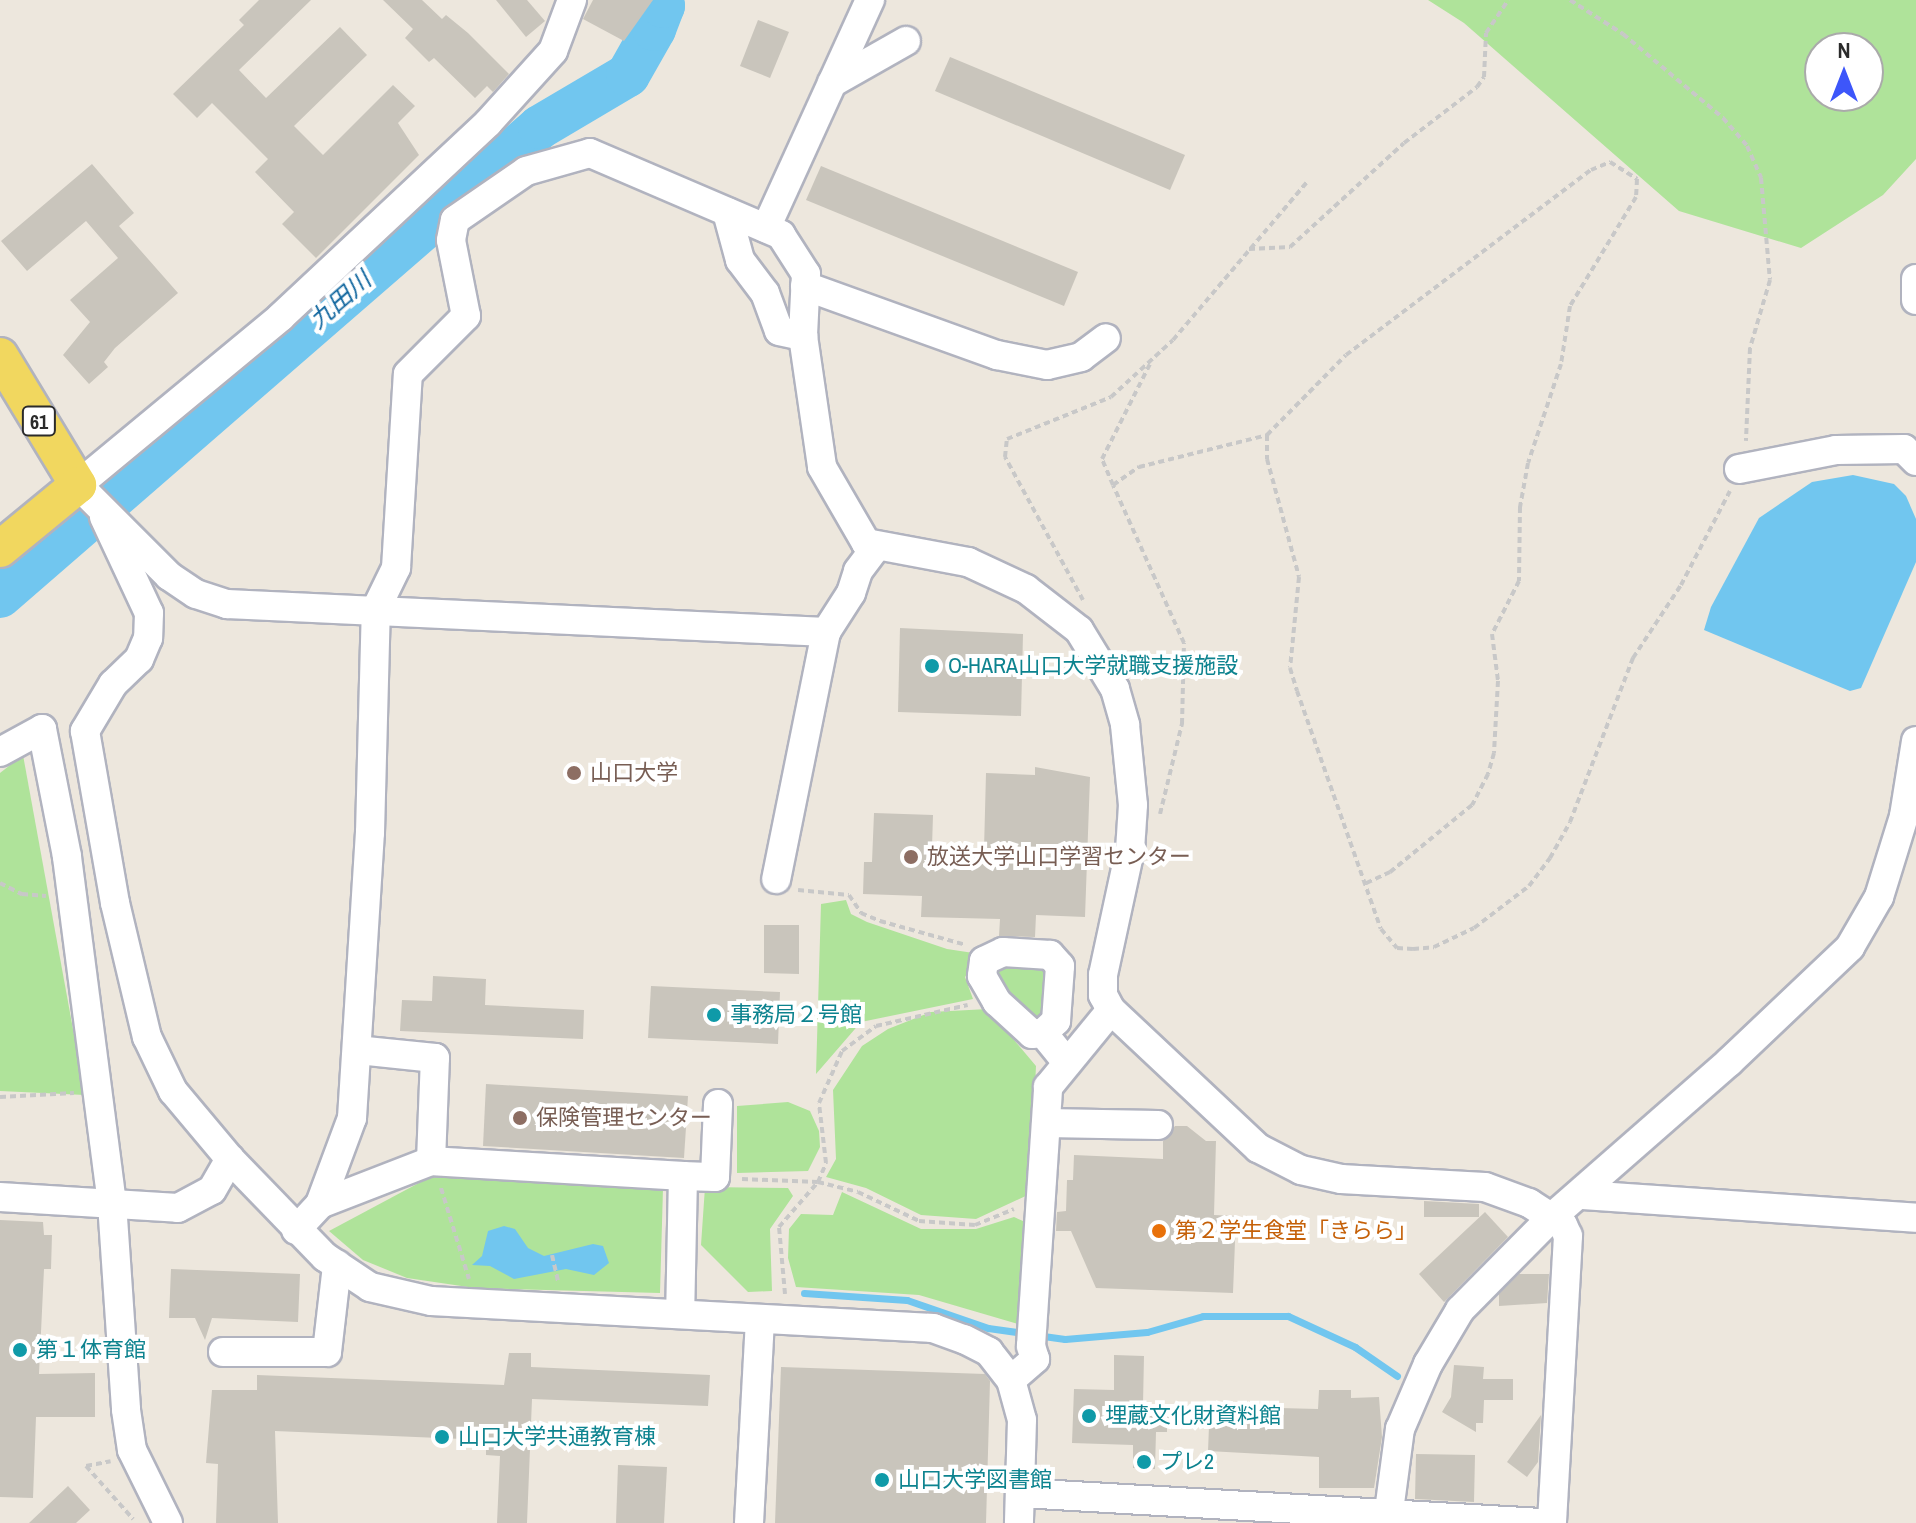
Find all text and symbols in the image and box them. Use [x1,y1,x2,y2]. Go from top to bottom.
north arrow [1804,32,1884,112]
text: N [1837,35,1851,65]
water label: 九田川 [303,266,377,334]
road number: 61 [21,405,57,437]
place label: O-HARA山口大学就職支援施設 [948,653,1238,679]
marker: O-HARA山口大学就職支援施設 [923,657,941,675]
place label: 山口大学 [590,760,678,786]
marker: 山口大学 [565,764,583,782]
place label: 放送大学山口学習センター [927,844,1191,870]
marker: 放送大学山口学習センター [902,848,920,866]
place label: 事務局２号館 [730,1002,862,1028]
marker: 事務局２号館 [705,1006,723,1024]
place label: 保険管理センター [536,1105,712,1131]
marker: 保険管理センター [511,1109,529,1127]
place label: 第２学生食堂「きらら」 [1175,1218,1417,1244]
marker: 第２学生食堂「きらら」 [1150,1222,1168,1240]
place label: 第１体育館 [36,1337,146,1363]
marker: 第１体育館 [11,1341,29,1359]
place label: 埋蔵文化財資料館 [1105,1403,1281,1429]
marker: 埋蔵文化財資料館 [1080,1407,1098,1425]
place label: 山口大学共通教育棟 [458,1424,656,1450]
marker: 山口大学共通教育棟 [433,1428,451,1446]
place label: プレ2 [1160,1449,1214,1475]
marker: プレ2 [1135,1453,1153,1471]
place label: 山口大学図書館 [898,1467,1052,1493]
marker: 山口大学図書館 [873,1471,891,1489]

